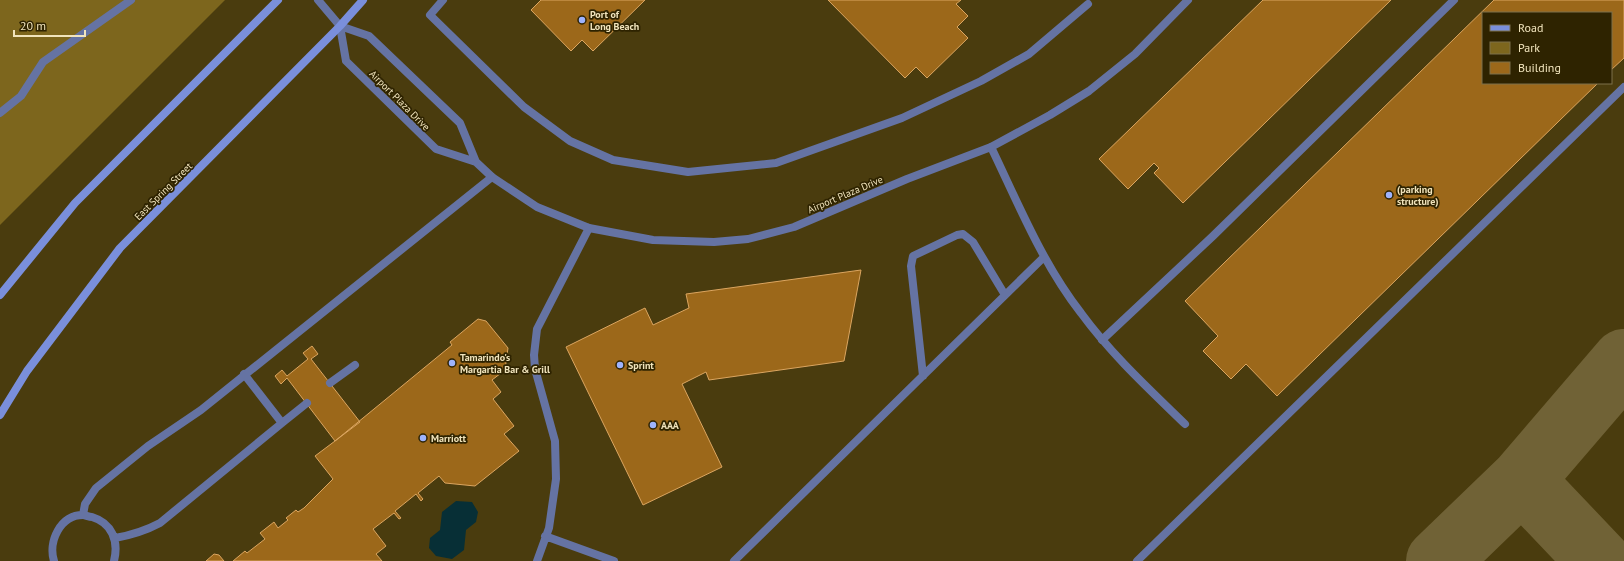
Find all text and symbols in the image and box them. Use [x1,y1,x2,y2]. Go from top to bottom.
place label: Port of Long Beach [590,8,639,33]
scale bar [14,12,85,38]
legend [1482,12,1612,84]
marker: Port of Long Beach [577,15,587,25]
text: 20 m [20,18,46,33]
text: Road [1518,20,1543,35]
text: Park [1518,40,1540,55]
text: Building [1518,60,1561,75]
street label: Airport Plaza Drive [367,67,433,133]
street label: East Spring Street [132,159,195,223]
street label: Airport Plaza Drive [806,173,885,216]
place label: (parking structure) [1397,183,1439,208]
marker: (parking structure) [1384,190,1394,200]
place label: Tamarindo's Margartia Bar & Grill [460,351,550,376]
marker: Tamarindo's Margartia Bar & Grill [447,358,457,368]
place label: Sprint [628,359,654,372]
marker: Sprint [615,360,625,370]
place label: AAA [661,419,680,432]
marker: AAA [648,420,658,430]
place label: Marriott [431,432,466,445]
marker: Marriott [418,433,428,443]

